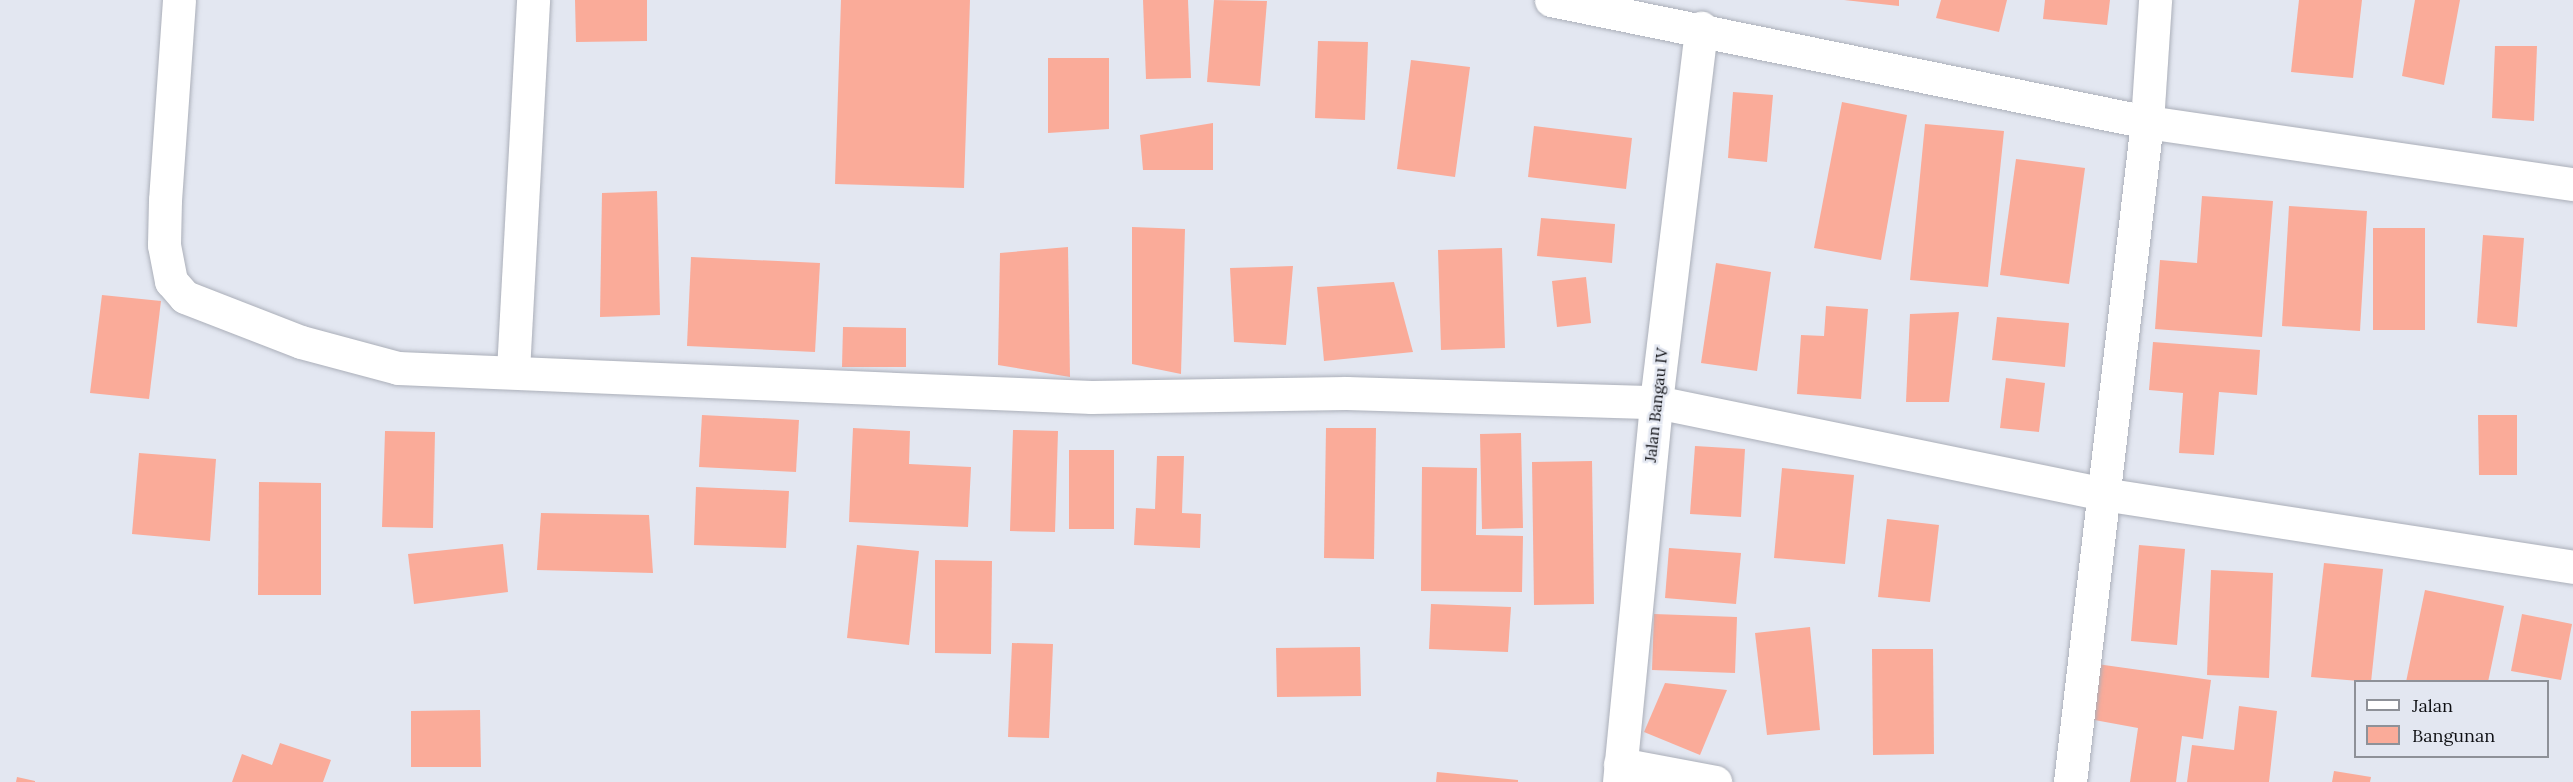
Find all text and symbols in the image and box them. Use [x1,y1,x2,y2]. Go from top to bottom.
street label: Jalan Bangau IV [1640,347,1672,463]
legend [2354,680,2549,758]
text: Jalan [2412,694,2453,717]
text: Bangunan [2412,724,2495,747]

